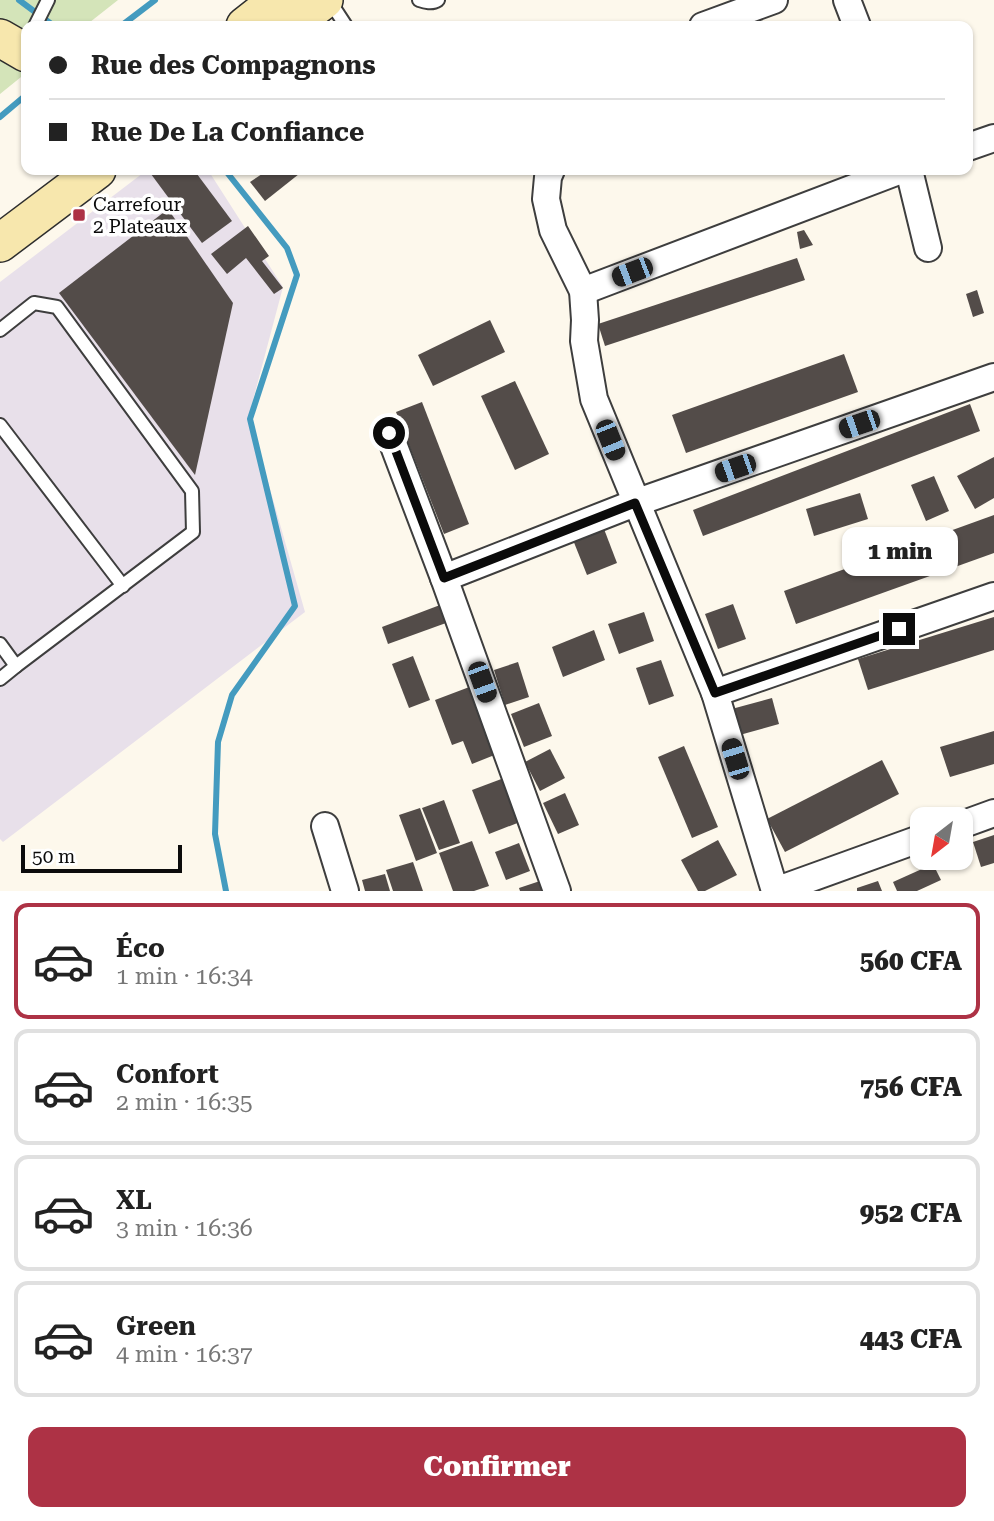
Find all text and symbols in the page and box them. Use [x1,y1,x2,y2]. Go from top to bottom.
text: Rue des Compagnons [91,50,376,80]
text: Rue De La Confiance [91,117,364,147]
place label: Carrefour 2 Plateaux [93,193,187,238]
marker: Carrefour 2 Plateaux [71,207,87,223]
car [609,255,656,289]
car [836,407,883,441]
route start [373,417,405,449]
car [593,417,628,463]
car [712,451,759,485]
callout: 1 min [841,528,957,576]
text: 1 min [868,538,932,565]
route end [883,613,915,645]
car [465,659,500,705]
car [719,736,752,782]
north arrow [910,807,973,870]
map controls [910,807,973,870]
scale bar [21,842,182,874]
text: 50 m [32,845,75,868]
icon: car [32,930,95,993]
text: Éco [116,933,165,963]
text: 560 CFA [860,946,962,976]
text: 1 min · 16:34 [116,963,253,990]
icon: car [32,1056,95,1119]
text: Confort [116,1059,219,1089]
text: 756 CFA [860,1072,962,1102]
text: 2 min · 16:35 [116,1089,253,1116]
icon: car [32,1182,95,1245]
text: XL [116,1185,152,1215]
text: 952 CFA [860,1198,962,1228]
text: 3 min · 16:36 [116,1215,253,1242]
icon: car [32,1308,95,1371]
text: Green [116,1311,196,1341]
text: 443 CFA [860,1324,962,1354]
text: 4 min · 16:37 [116,1341,253,1368]
button: Confirmer [28,1427,966,1507]

